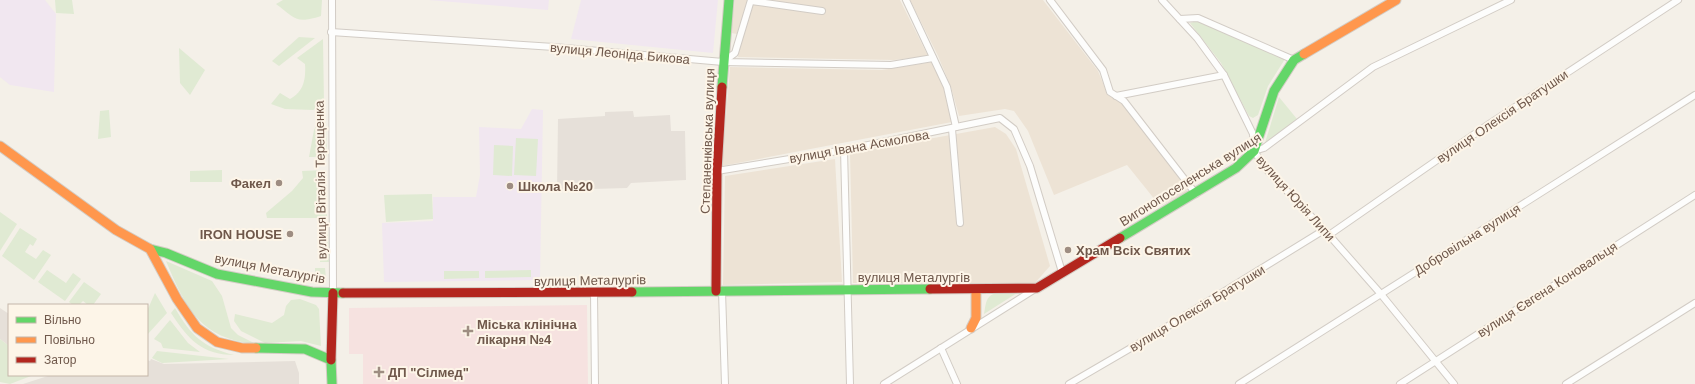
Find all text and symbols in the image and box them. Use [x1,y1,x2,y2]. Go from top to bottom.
street label: вулиця Леоніда Бикова [550,40,691,67]
street label: вулиця Олексія Братушки [1434,67,1571,166]
street label: Степаненківська вулиця [697,68,718,214]
street label: вулиця Віталія Терещенка [312,100,329,259]
street label: вулиця Івана Асмолова [788,127,931,166]
street label: Вигонопоселенська вулиця [1117,130,1264,229]
street label: вулиця Юрія Липи [1253,153,1338,244]
place label: Факел [231,176,271,191]
marker: Факел [274,178,284,188]
place label: Школа №20 [518,179,593,194]
marker: Школа №20 [505,181,515,191]
street label: Добровільна вулиця [1411,201,1523,278]
place label: IRON HOUSE [200,227,282,242]
marker: IRON HOUSE [285,229,295,239]
street label: вулиця Євгена Коновальця [1475,239,1620,340]
place label: Храм Всіх Святих [1076,243,1191,258]
marker: Храм Всіх Святих [1063,245,1073,255]
street label: вулиця Металургів [213,250,327,287]
street label: вулиця Олексія Братушки [1127,262,1268,355]
street label: вулиця Металургів [858,270,970,285]
street label: вулиця Металургів [534,272,646,289]
legend [8,304,148,376]
text: Вільно [44,313,82,327]
place label: Міська клінічна лікарня №4 [477,317,577,347]
marker: Міська клінічна лікарня №4 [462,325,474,337]
text: Повільно [44,333,95,347]
text: Затор [44,353,77,367]
place label: ДП "Сілмед" [388,365,469,380]
marker: ДП "Сілмед" [373,366,385,378]

